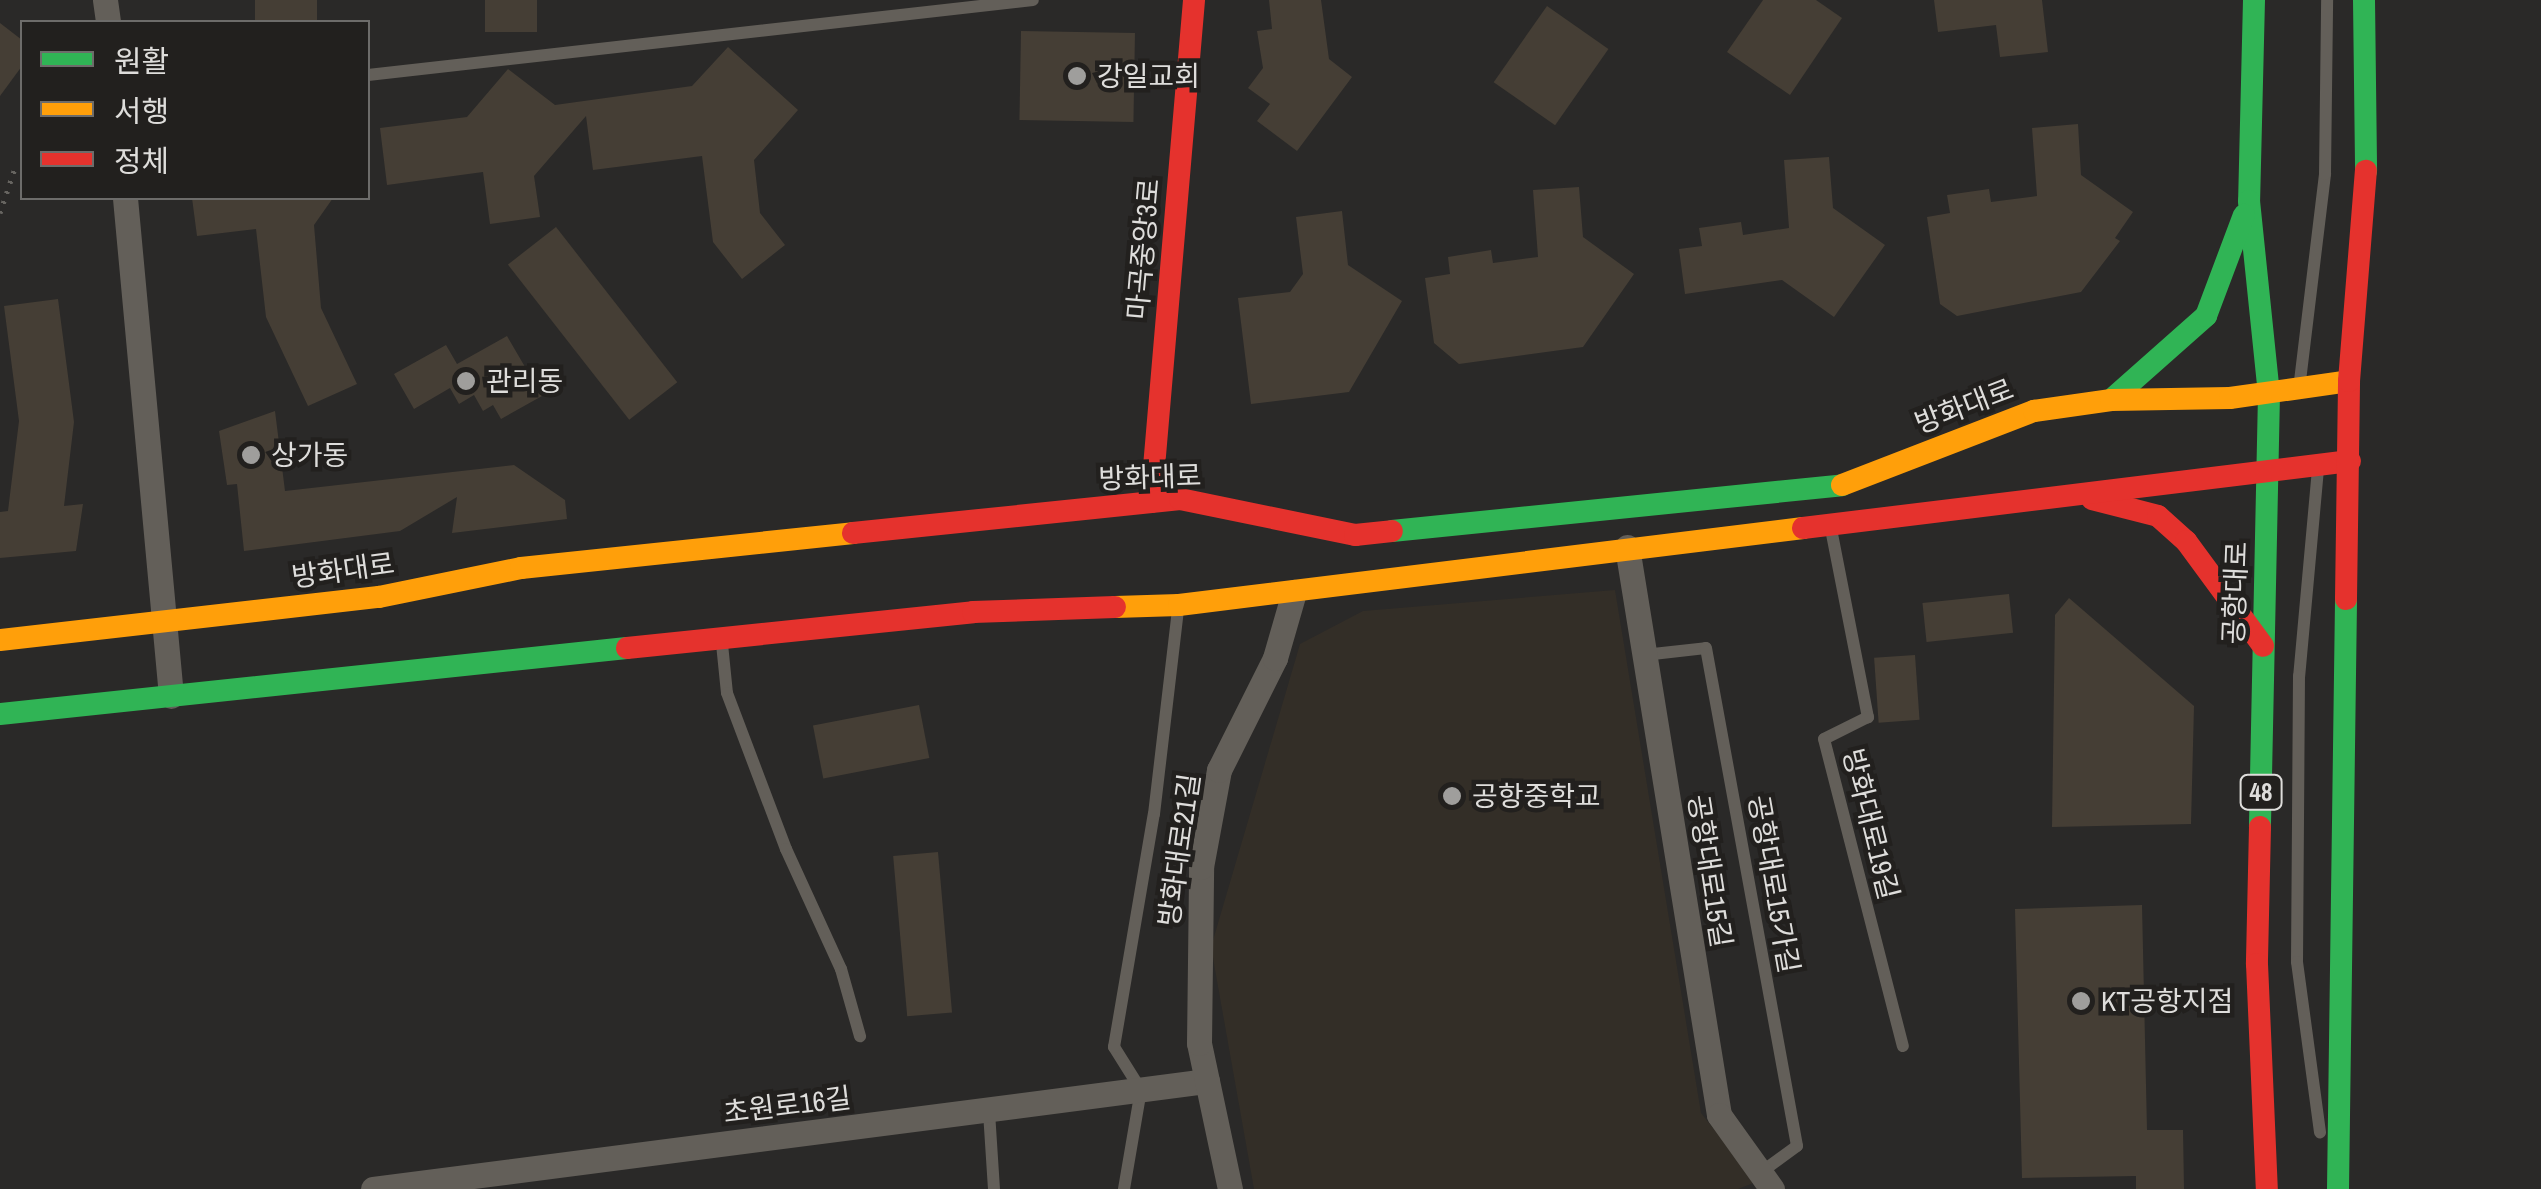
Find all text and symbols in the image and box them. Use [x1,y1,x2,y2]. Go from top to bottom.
legend [20,20,370,200]
text: 원활 [114,41,169,81]
place label: 강일교회 [1097,59,1200,93]
marker: 강일교회 [1066,65,1088,87]
text: 서행 [114,91,169,131]
text: 정체 [114,141,169,181]
street label: 마곡중앙3로 [1120,177,1166,321]
place label: 관리동 [486,364,563,398]
marker: 관리동 [455,370,477,392]
street label: 방화대로 [1910,372,2018,440]
place label: 상가동 [271,438,348,472]
marker: 상가동 [240,444,262,466]
street label: 방화대로 [1098,458,1202,496]
street label: 공항대로 [2216,541,2254,645]
street label: 방화대로 [290,546,396,594]
street label: 방화대로19길 [1836,745,1906,903]
street label: 방화대로21길 [1152,771,1206,929]
road number: 48 [2238,772,2284,812]
place label: 공항중학교 [1472,779,1601,813]
marker: 공항중학교 [1441,785,1463,807]
street label: 공항대로15길 [1681,792,1739,950]
street label: 공항대로15가길 [1742,792,1806,976]
place label: KT공항지점 [2101,984,2233,1018]
marker: KT공항지점 [2070,990,2092,1012]
street label: 초원로16길 [721,1080,853,1130]

